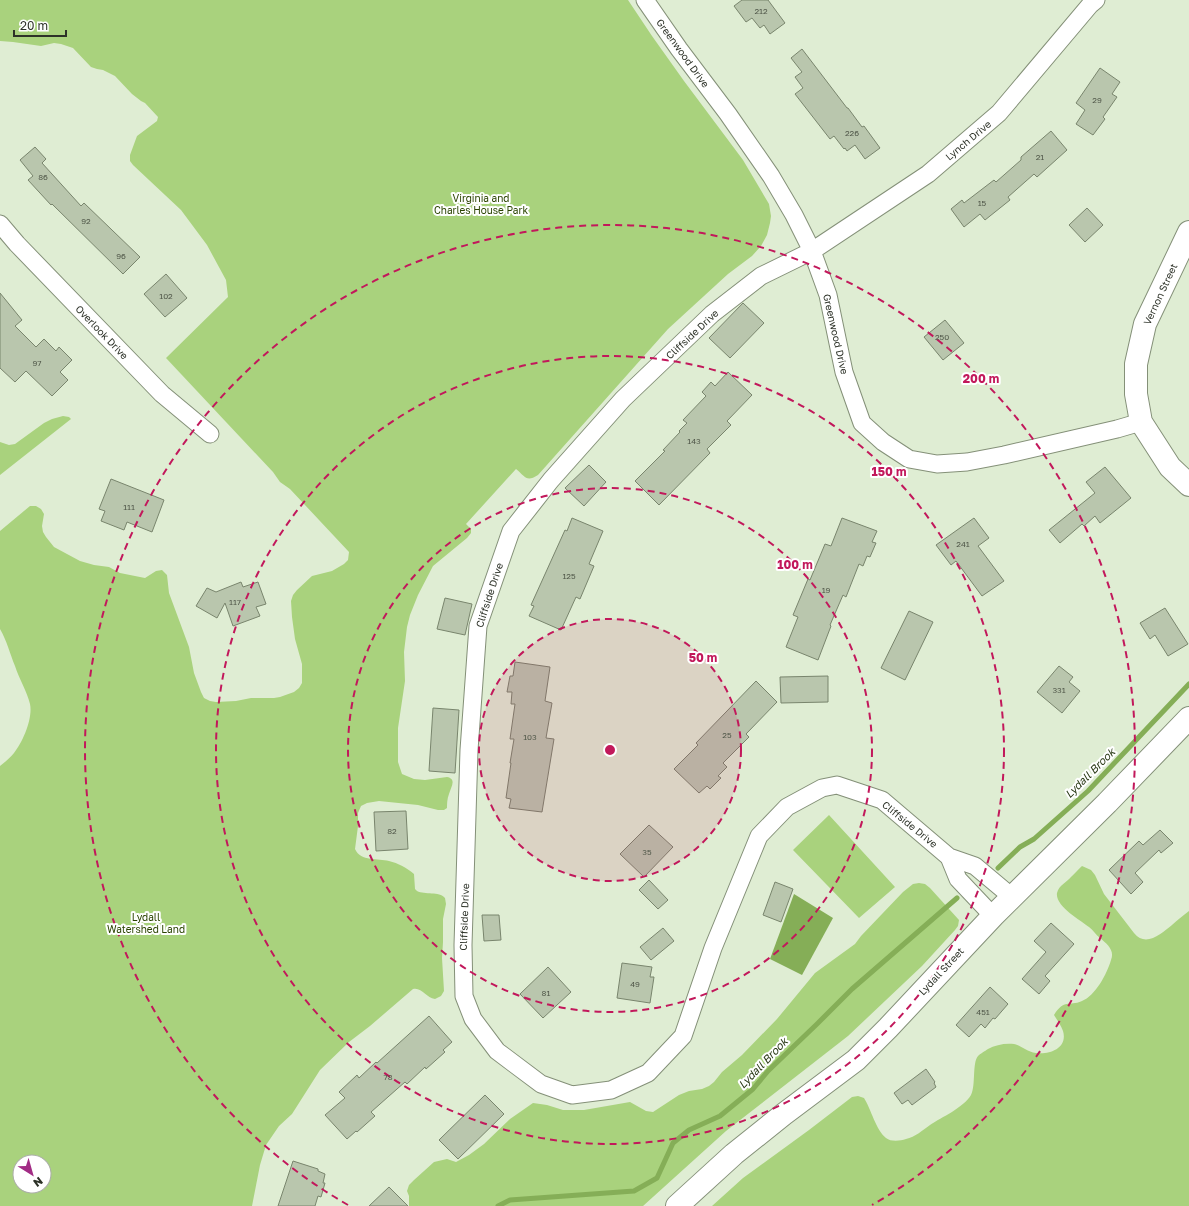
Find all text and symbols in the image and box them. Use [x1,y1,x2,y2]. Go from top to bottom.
house number: 212 [754,6,768,16]
scale bar [14,12,66,38]
street label: Greenwood Drive [654,16,712,90]
text: 20 m [20,18,48,33]
house number: 29 [1092,95,1102,105]
street label: Lynch Drive [943,117,993,162]
house number: 226 [845,128,859,138]
house number: 21 [1036,152,1044,162]
house number: 86 [38,172,48,182]
park label: Virginia and Charles House Park [434,192,528,216]
house number: 15 [978,198,987,208]
house number: 92 [81,216,91,226]
house number: 96 [116,251,126,261]
street label: Vernon Street [1141,261,1179,327]
house number: 102 [159,291,173,301]
street label: Greenwood Drive [821,293,851,375]
street label: Overlook Drive [73,302,131,362]
street label: Cliffside Drive [663,307,721,361]
house number: 250 [935,332,949,342]
house number: 97 [32,358,42,368]
text: 200 m [963,371,999,386]
house number: 143 [687,436,701,446]
text: 150 m [872,464,906,479]
house number: 111 [123,502,135,512]
house number: 241 [956,539,970,549]
text: 100 m [777,557,813,572]
street label: Cliffside Drive [473,561,505,629]
house number: 125 [562,571,576,581]
house number: 19 [822,585,831,595]
house number: 117 [229,597,241,607]
text: 50 m [689,650,717,665]
house number: 331 [1052,685,1066,695]
house number: 25 [722,730,732,740]
house number: 103 [523,732,537,742]
centre of rings [603,743,617,757]
water label: Lydall Brook [1062,744,1119,801]
street label: Cliffside Drive [880,798,940,850]
house number: 82 [387,826,397,836]
house number: 35 [642,847,652,857]
street label: Cliffside Drive [457,883,471,951]
park label: Lydall Watershed Land [107,911,185,935]
street label: Lydall Street [916,945,966,997]
house number: 49 [630,979,640,989]
house number: 81 [542,988,550,998]
house number: 451 [976,1007,990,1017]
water label: Lydall Brook [735,1033,792,1091]
house number: 78 [383,1072,393,1082]
north arrow [12,1154,52,1194]
text: N [31,1175,46,1190]

